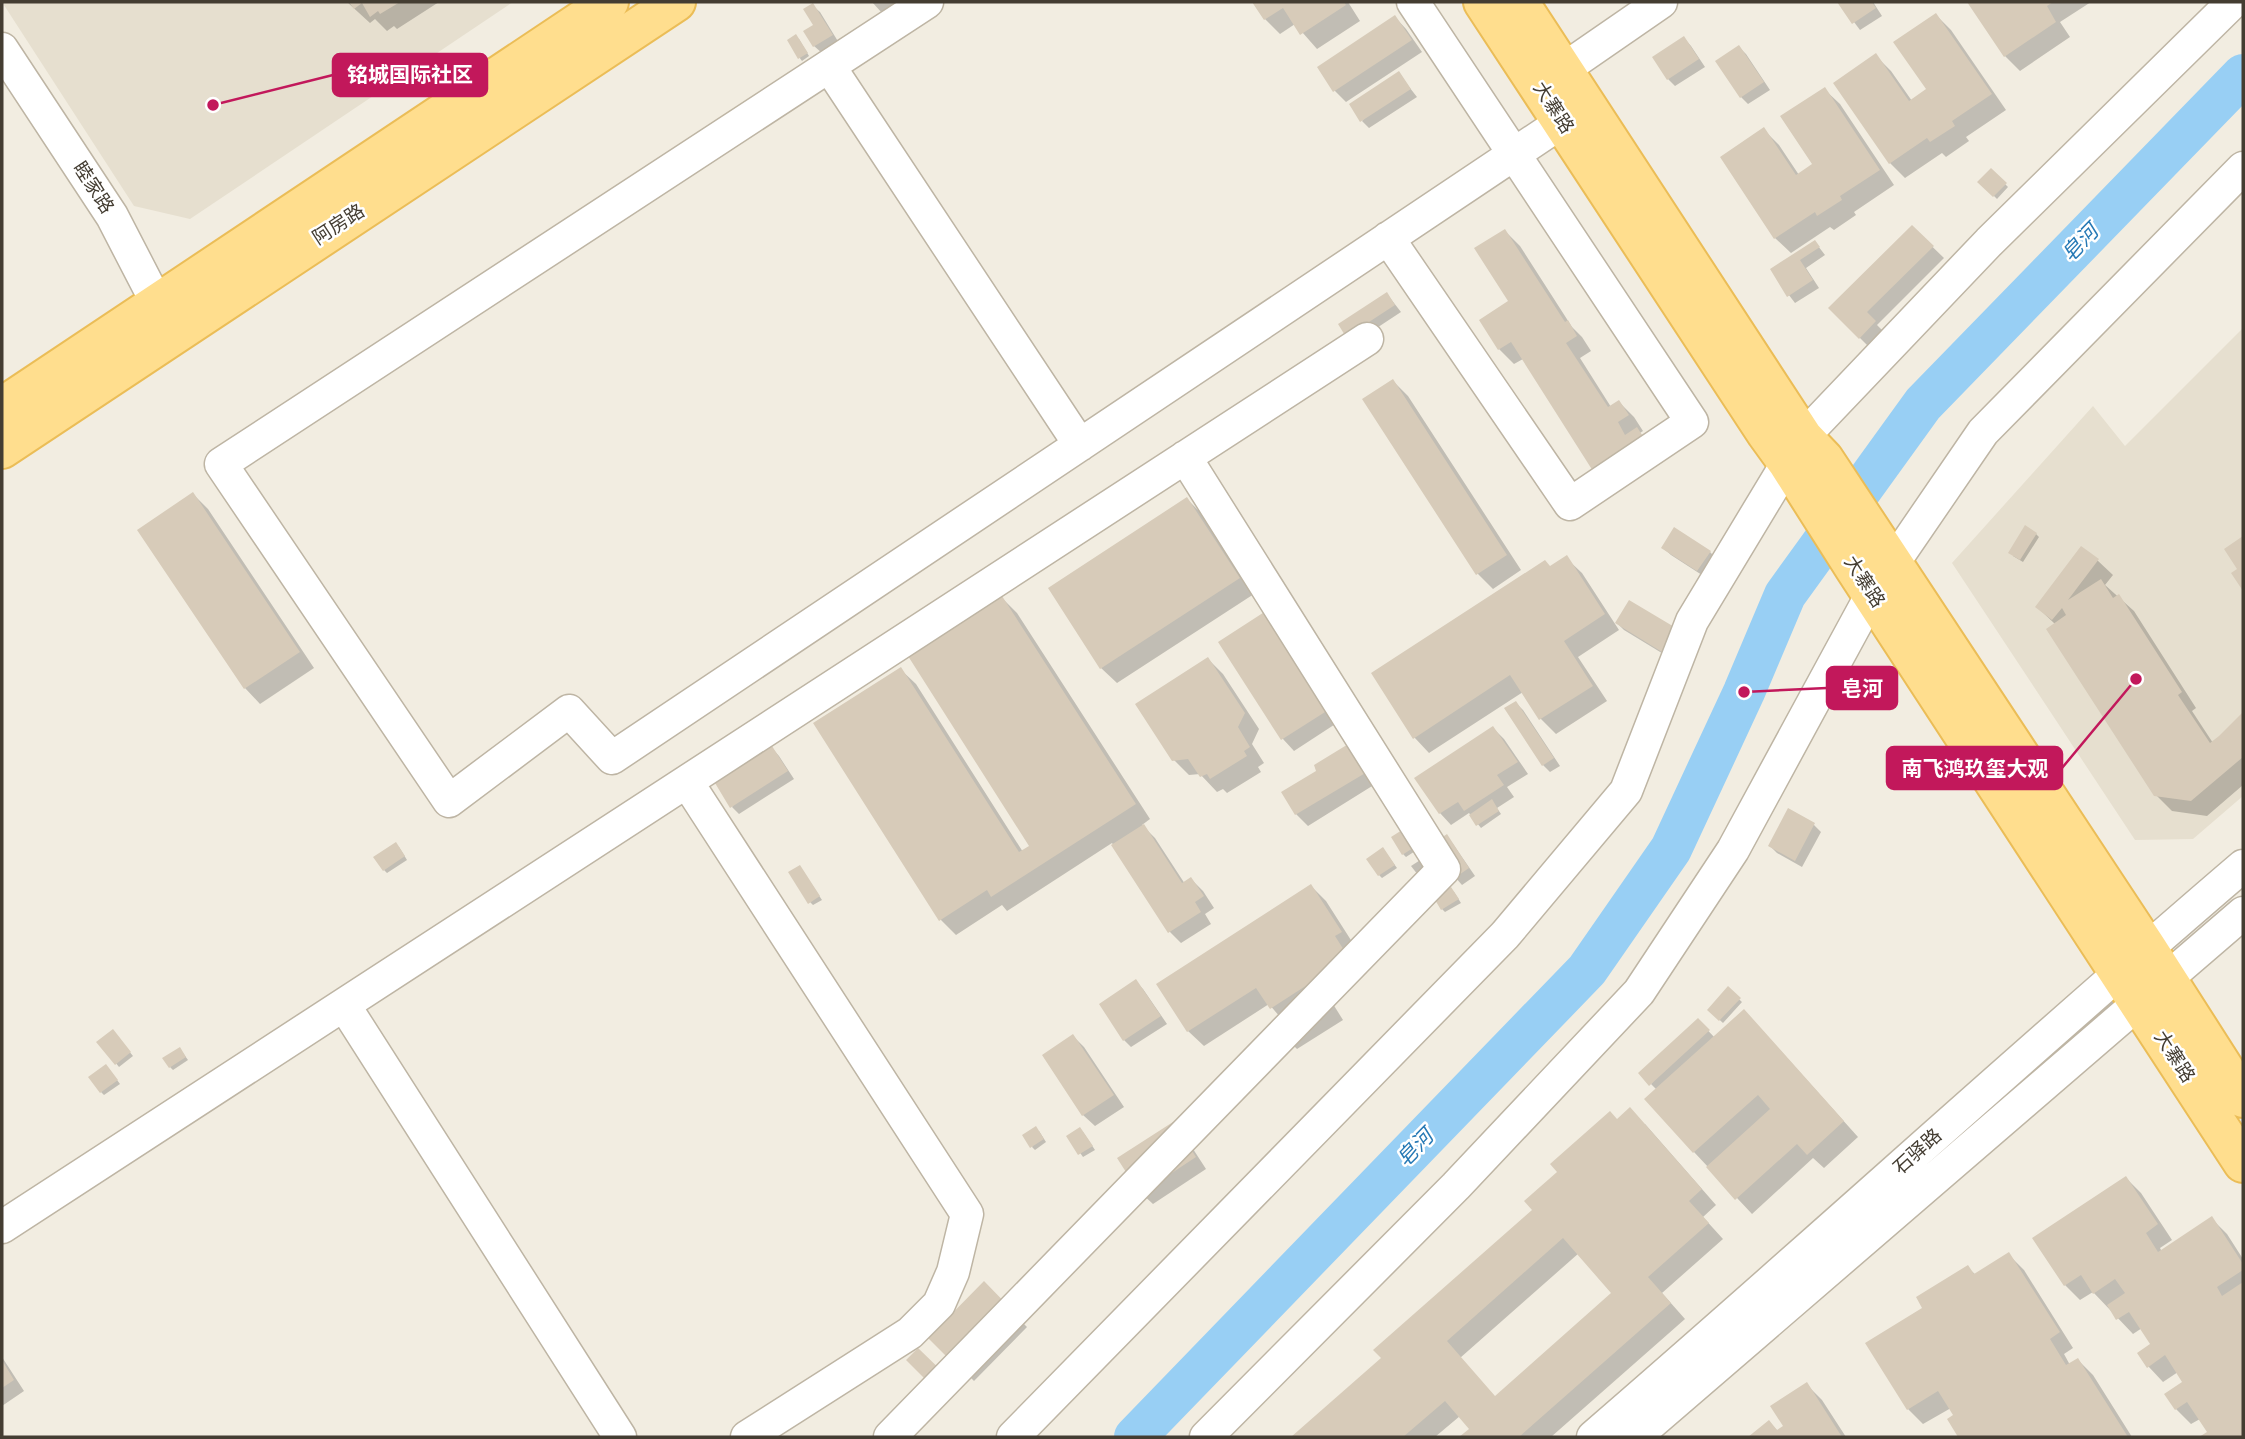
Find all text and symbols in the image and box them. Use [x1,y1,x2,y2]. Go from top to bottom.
callout: 铭城国际社区 [333,54,487,96]
text: 铭城国际社区 [347,60,473,90]
street label: 大寨路 [1526,77,1580,139]
street label: 睦家路 [66,157,120,219]
street label: 阿房路 [308,198,370,252]
water label: 皂河 [2055,215,2108,269]
street label: 大寨路 [1837,551,1891,613]
callout: 皂河 [1827,667,1897,709]
text: 皂河 [1841,674,1883,704]
callout: 南飞鸿玖玺大观 [1887,747,2062,789]
text: 南飞鸿玖玺大观 [1902,754,2049,784]
street label: 大寨路 [2147,1026,2201,1088]
water label: 皂河 [1390,1120,1443,1174]
street label: 石驿路 [1888,1123,1948,1181]

